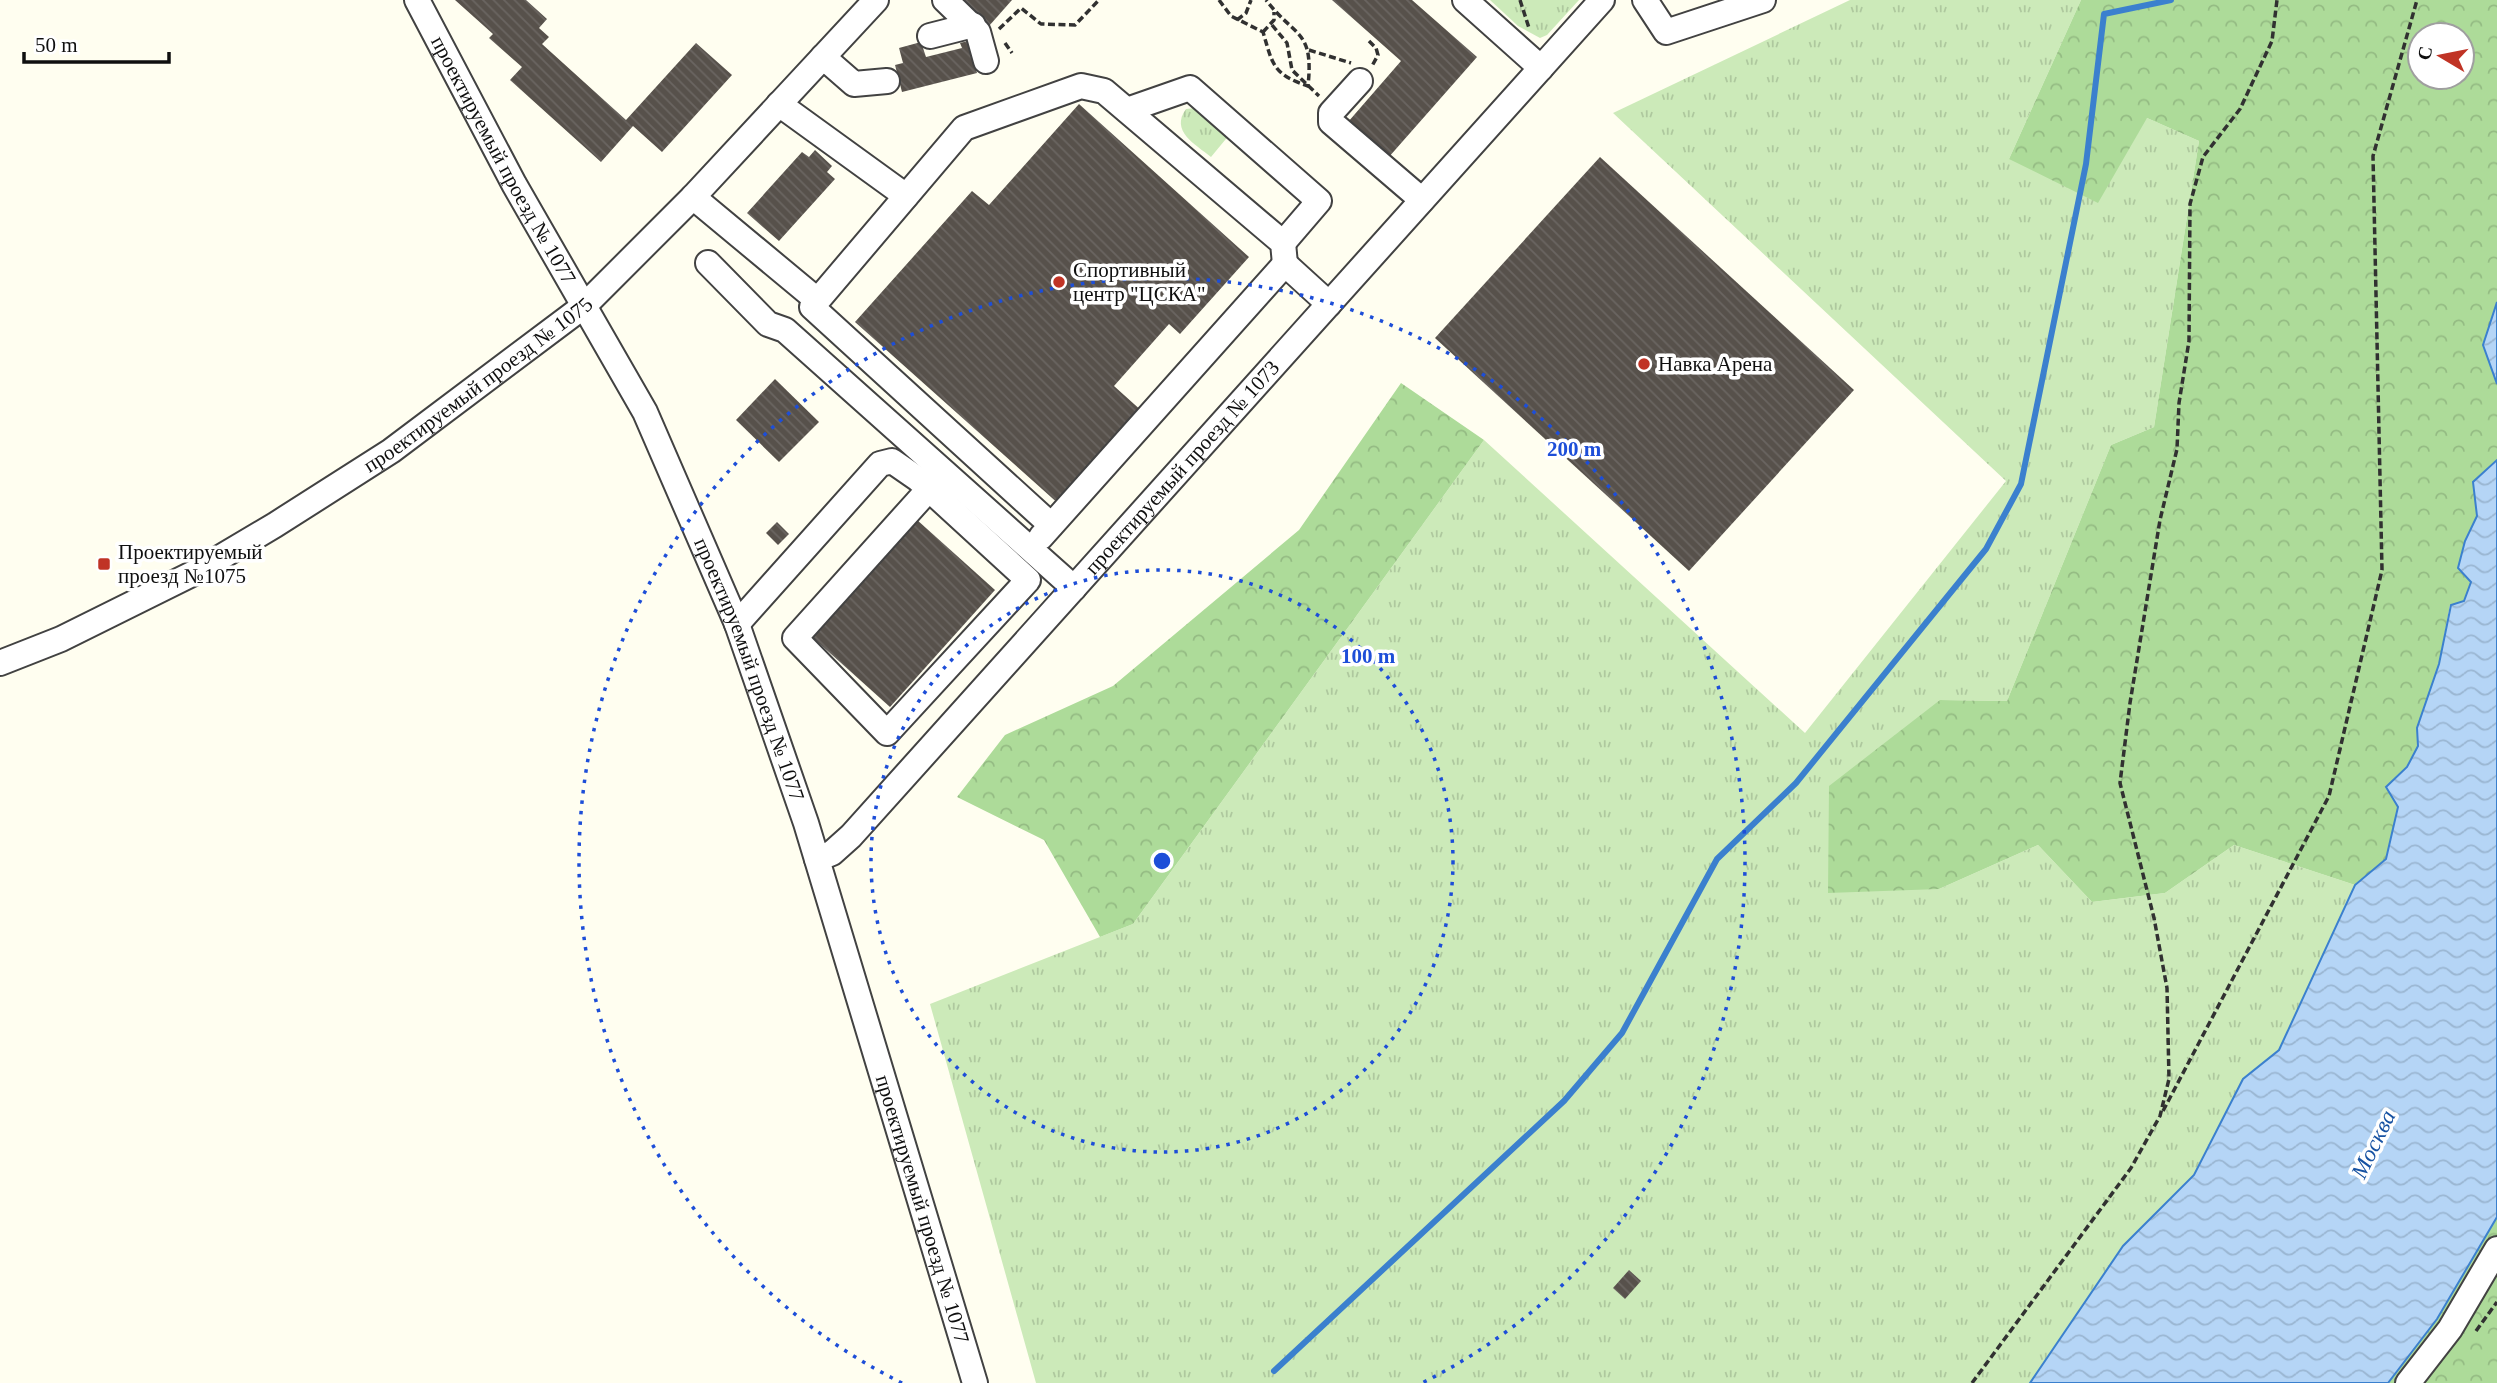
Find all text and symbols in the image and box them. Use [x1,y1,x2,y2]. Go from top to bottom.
scale bar [24,21,170,65]
north arrow [2406,21,2476,91]
street label: проектируемый проезд № 1077 [426,32,581,288]
text: 50 m [35,33,78,57]
text: С [2413,45,2436,62]
place label: Спортивный центр "ЦСКА" [1073,258,1205,306]
marker: Спортивный центр "ЦСКА" [1051,274,1067,290]
street label: проектируемый проезд № 1075 [359,292,598,477]
place label: Навка Арена [1658,352,1773,376]
street label: проектируемый проезд № 1073 [1080,356,1284,579]
marker: Навка Арена [1636,356,1652,372]
text: 200 m [1547,437,1602,461]
street label: проектируемый проезд № 1077 [689,534,809,804]
place label: Проектируемый проезд №1075 [118,540,263,588]
marker: Проектируемый проезд №1075 [96,556,112,572]
text: 100 m [1341,644,1396,668]
centre of rings [1150,849,1174,873]
street label: проектируемый проезд № 1077 [871,1072,974,1346]
water label: Москва [2346,1106,2401,1183]

